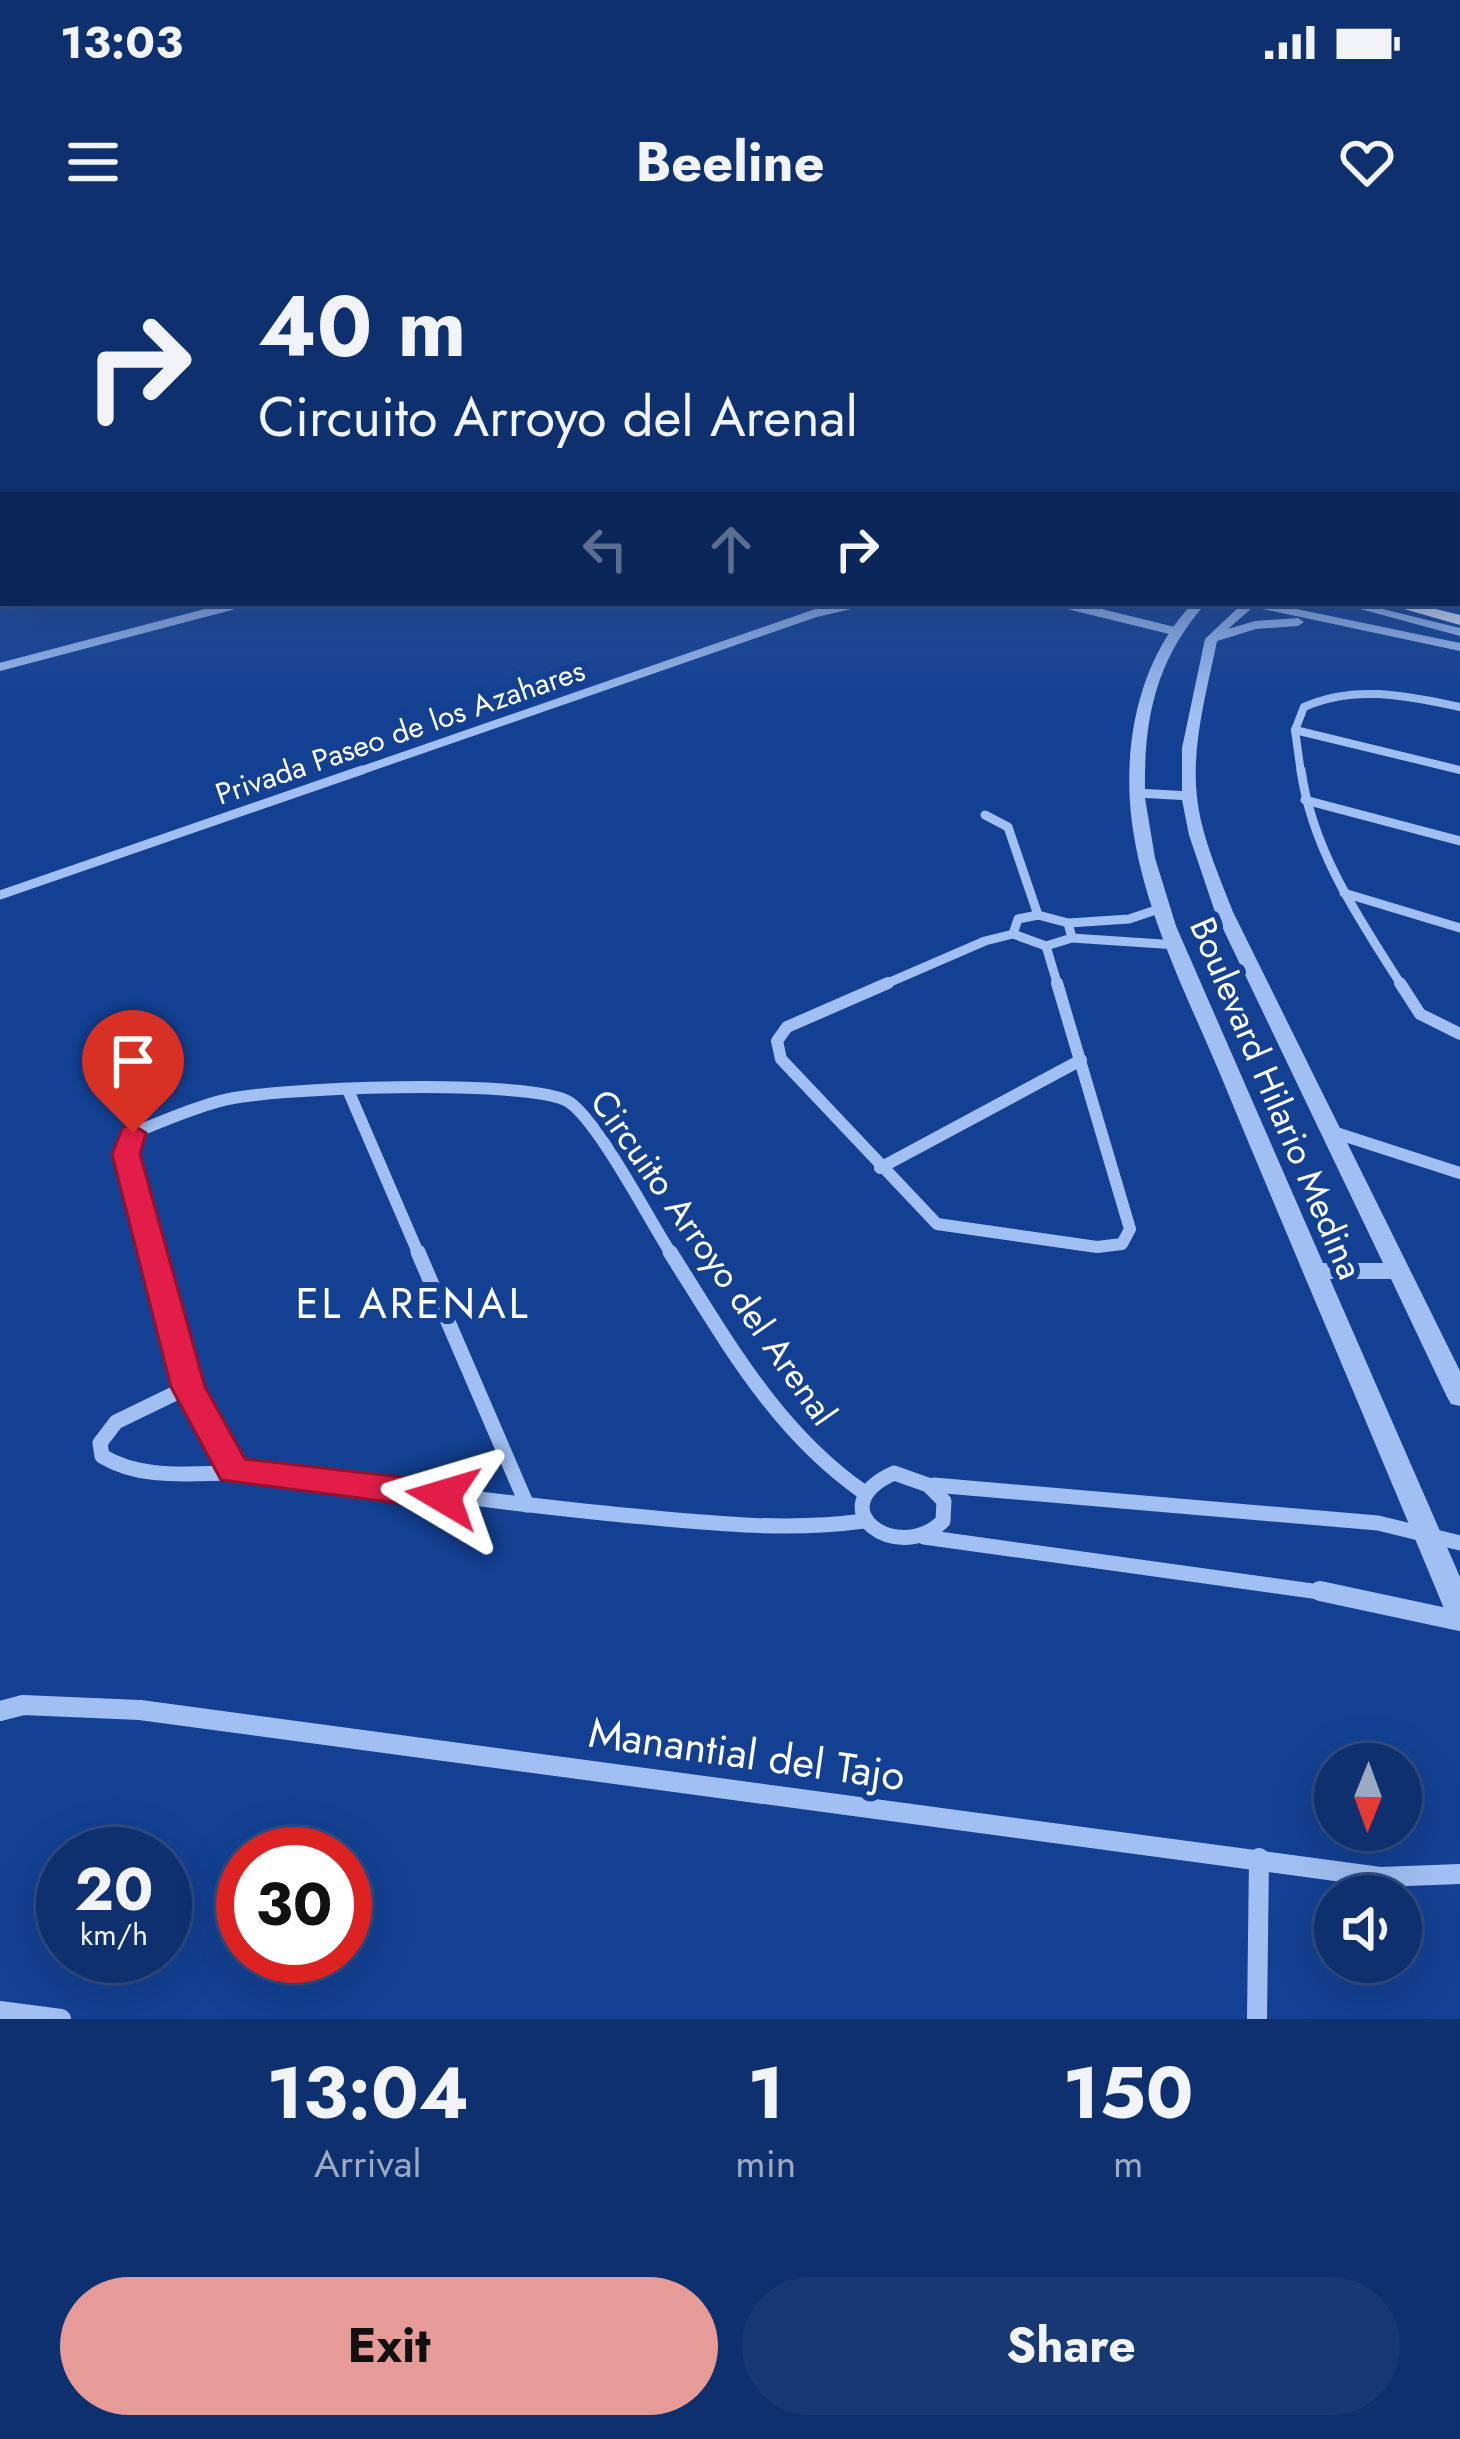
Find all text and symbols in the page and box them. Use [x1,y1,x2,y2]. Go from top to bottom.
text: 13:03 [60,10,183,75]
text: Beeline [635,123,825,201]
icon: menu [60,129,126,195]
icon: heart [1334,129,1400,195]
text: 40 m [258,266,466,388]
icon: right [60,288,216,444]
text: Circuito Arroyo del Arenal [258,378,858,456]
icon: left [572,516,638,582]
icon: ahead [698,516,764,582]
icon: right [824,516,890,582]
street label: Privada Paseo de los Azahares [210,649,590,815]
street label: Boulevard Hilario Medina [1177,909,1377,1287]
pin [82,1010,184,1133]
icon: arrive [100,1028,166,1094]
street label: Circuito Arroyo del Arenal [578,1078,850,1436]
district label: EL ARENAL [295,1273,531,1334]
position arrow [380,1433,506,1559]
street label: Manantial del Tajo [585,1702,909,1806]
north arrow [1314,1743,1422,1851]
map controls [1314,1743,1422,1983]
speed limit sign: 30 [216,1827,372,1983]
text: 20 [74,1846,154,1933]
button: sound [1314,1875,1422,1983]
text: km/h [80,1913,148,1956]
text: 13:04 [266,2041,469,2145]
text: 1 [748,2041,784,2145]
text: 150 [1063,2041,1194,2145]
text: Arrival [314,2135,421,2192]
text: min [735,2135,796,2192]
text: m [1113,2135,1143,2192]
button: Exit [60,2277,718,2415]
button: Share [742,2277,1400,2415]

